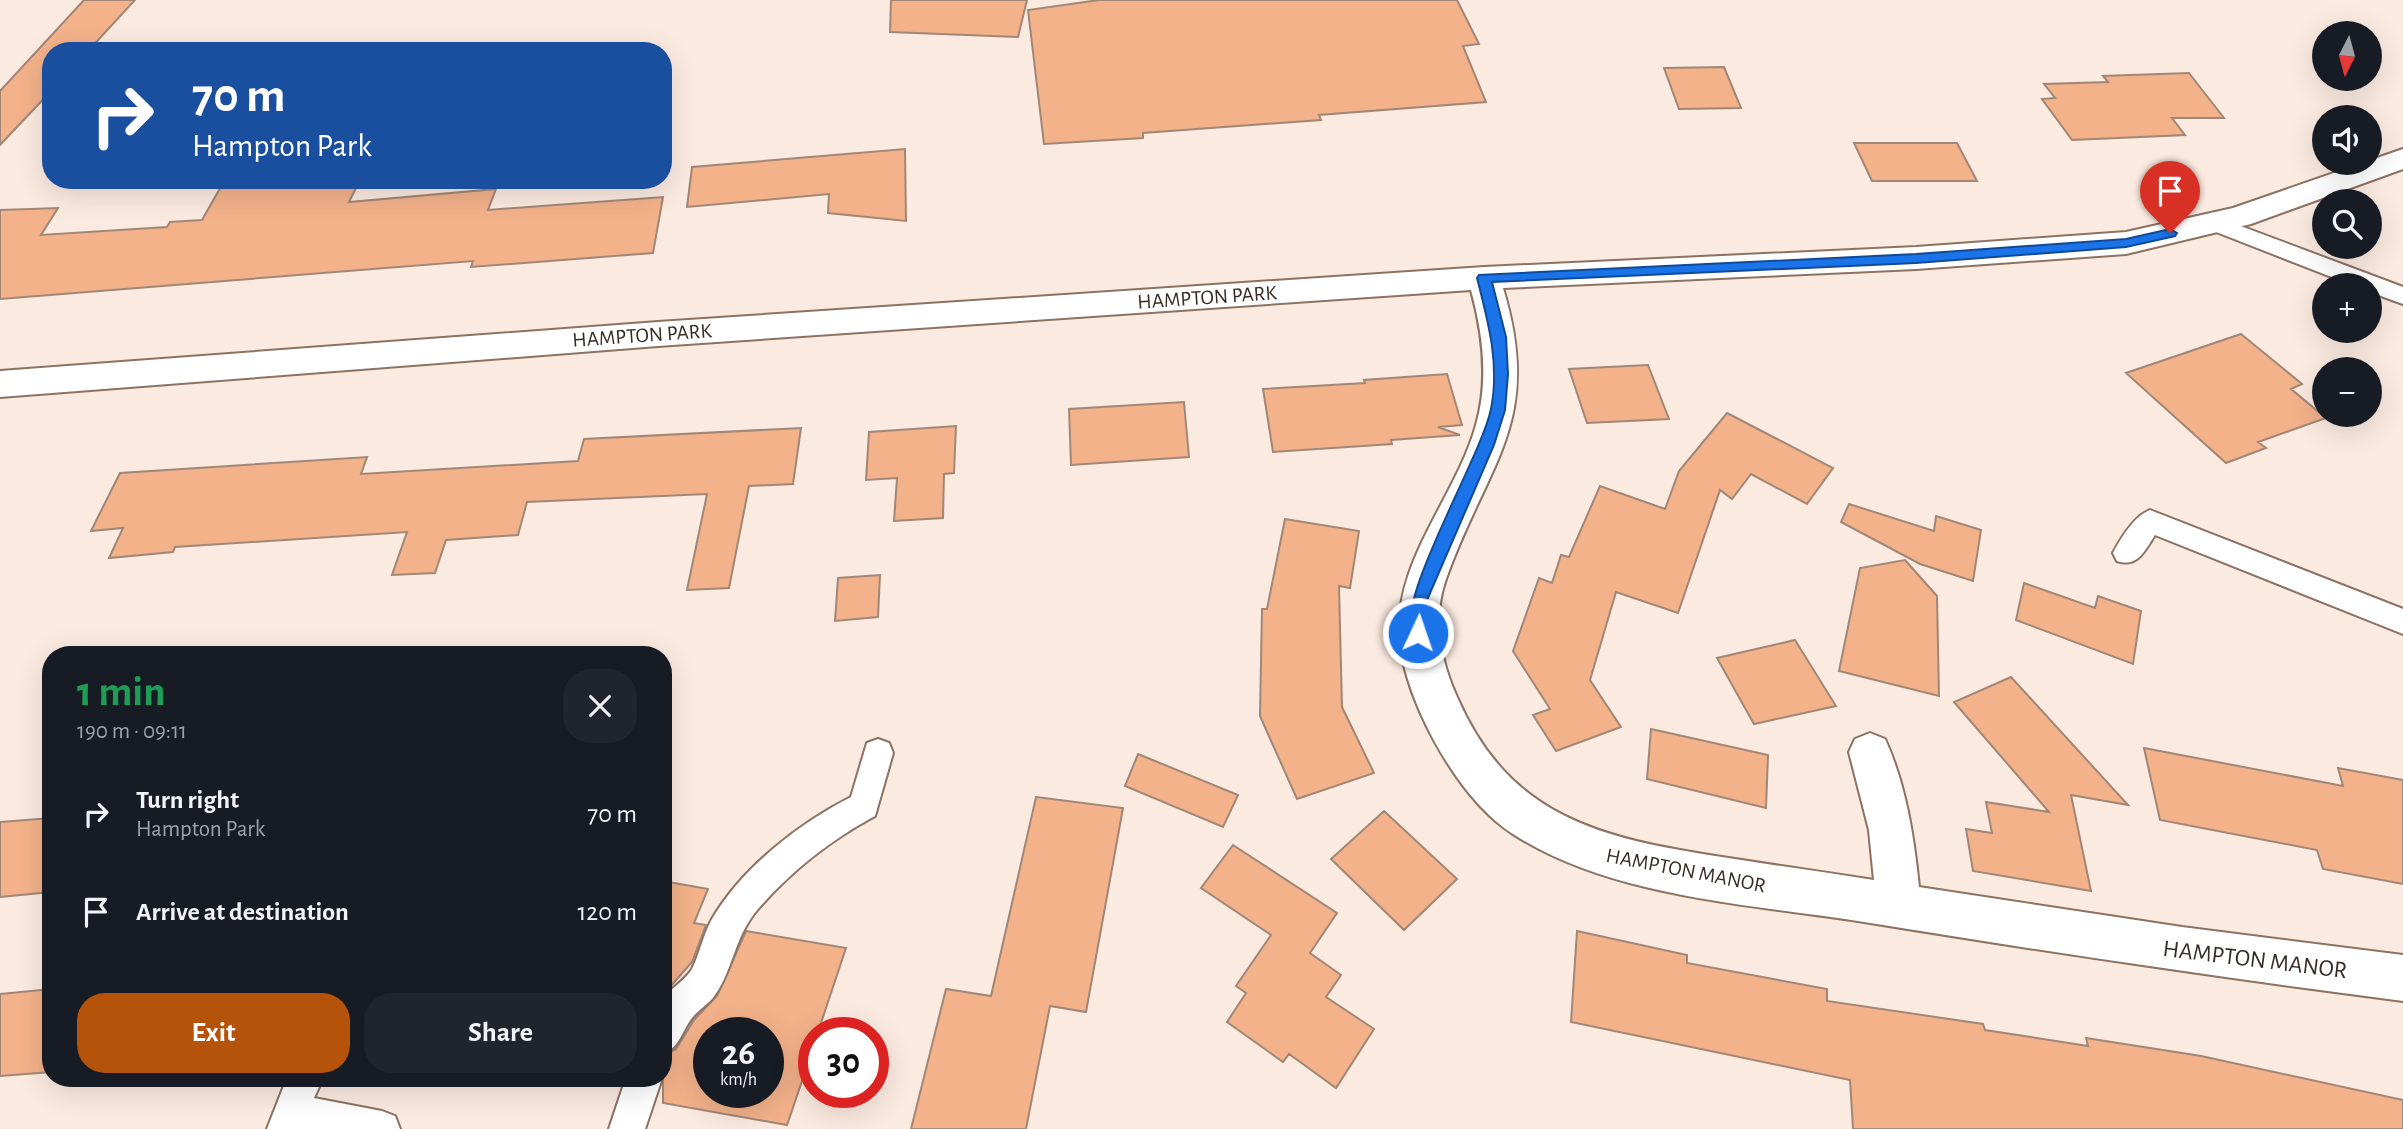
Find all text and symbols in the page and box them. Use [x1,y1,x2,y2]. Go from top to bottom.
north arrow [2312,21,2382,91]
map controls [2312,21,2382,427]
icon: right [77,70,168,161]
text: 70 m [192,72,286,121]
button: sound [2312,105,2382,175]
text: Hampton Park [192,130,372,162]
pin [2140,161,2200,233]
icon: arrive [2151,172,2189,210]
button: search [2312,189,2382,259]
button: + [2312,273,2382,343]
street label: HAMPTON PARK [1137,282,1278,313]
street label: HAMPTON PARK [572,320,713,351]
button: − [2312,357,2382,427]
position arrow [1381,596,1455,670]
button: close [563,669,637,743]
text: 1 min [77,671,166,713]
text: 190 m · 09:11 [77,720,187,743]
text: Turn right [136,787,239,813]
icon: right [77,795,115,833]
text: 70 m [587,801,637,827]
text: Hampton Park [136,818,265,841]
street label: HAMPTON MANOR [1604,845,1768,896]
icon: arrive [77,893,115,931]
text: Arrive at destination [136,899,349,925]
text: 120 m [577,899,637,925]
street label: HAMPTON MANOR [2161,937,2348,983]
button: Exit [77,993,350,1073]
button: Share [364,993,637,1073]
speed limit sign: 30 [798,1017,889,1108]
text: 26 [722,1036,755,1071]
text: km/h [720,1071,757,1089]

